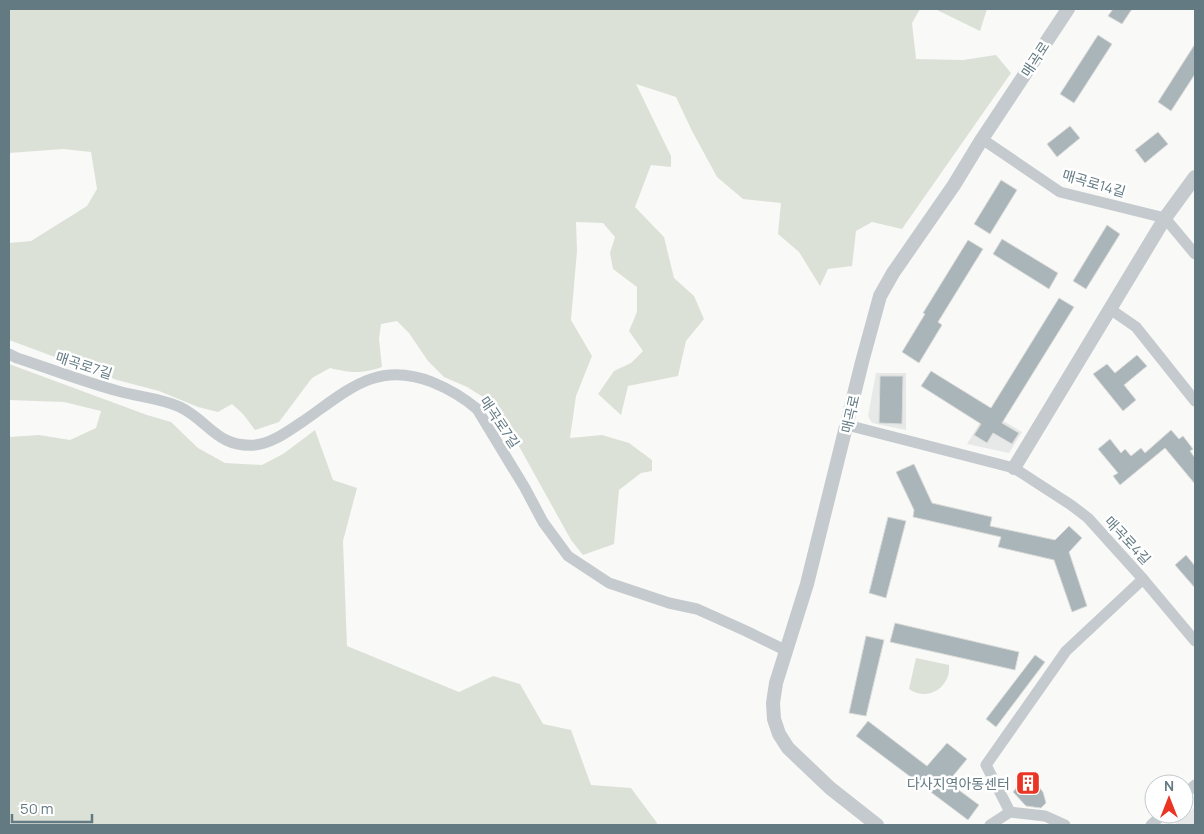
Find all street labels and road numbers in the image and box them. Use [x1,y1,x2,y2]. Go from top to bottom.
street label: 매곡로 [1017,38,1054,80]
street label: 매곡로14길 [1060,165,1128,201]
street label: 매곡로7길 [53,347,115,383]
street label: 매곡로7길 [476,392,524,452]
street label: 매곡로 [836,393,864,435]
street label: 매곡로4길 [1101,512,1155,568]

